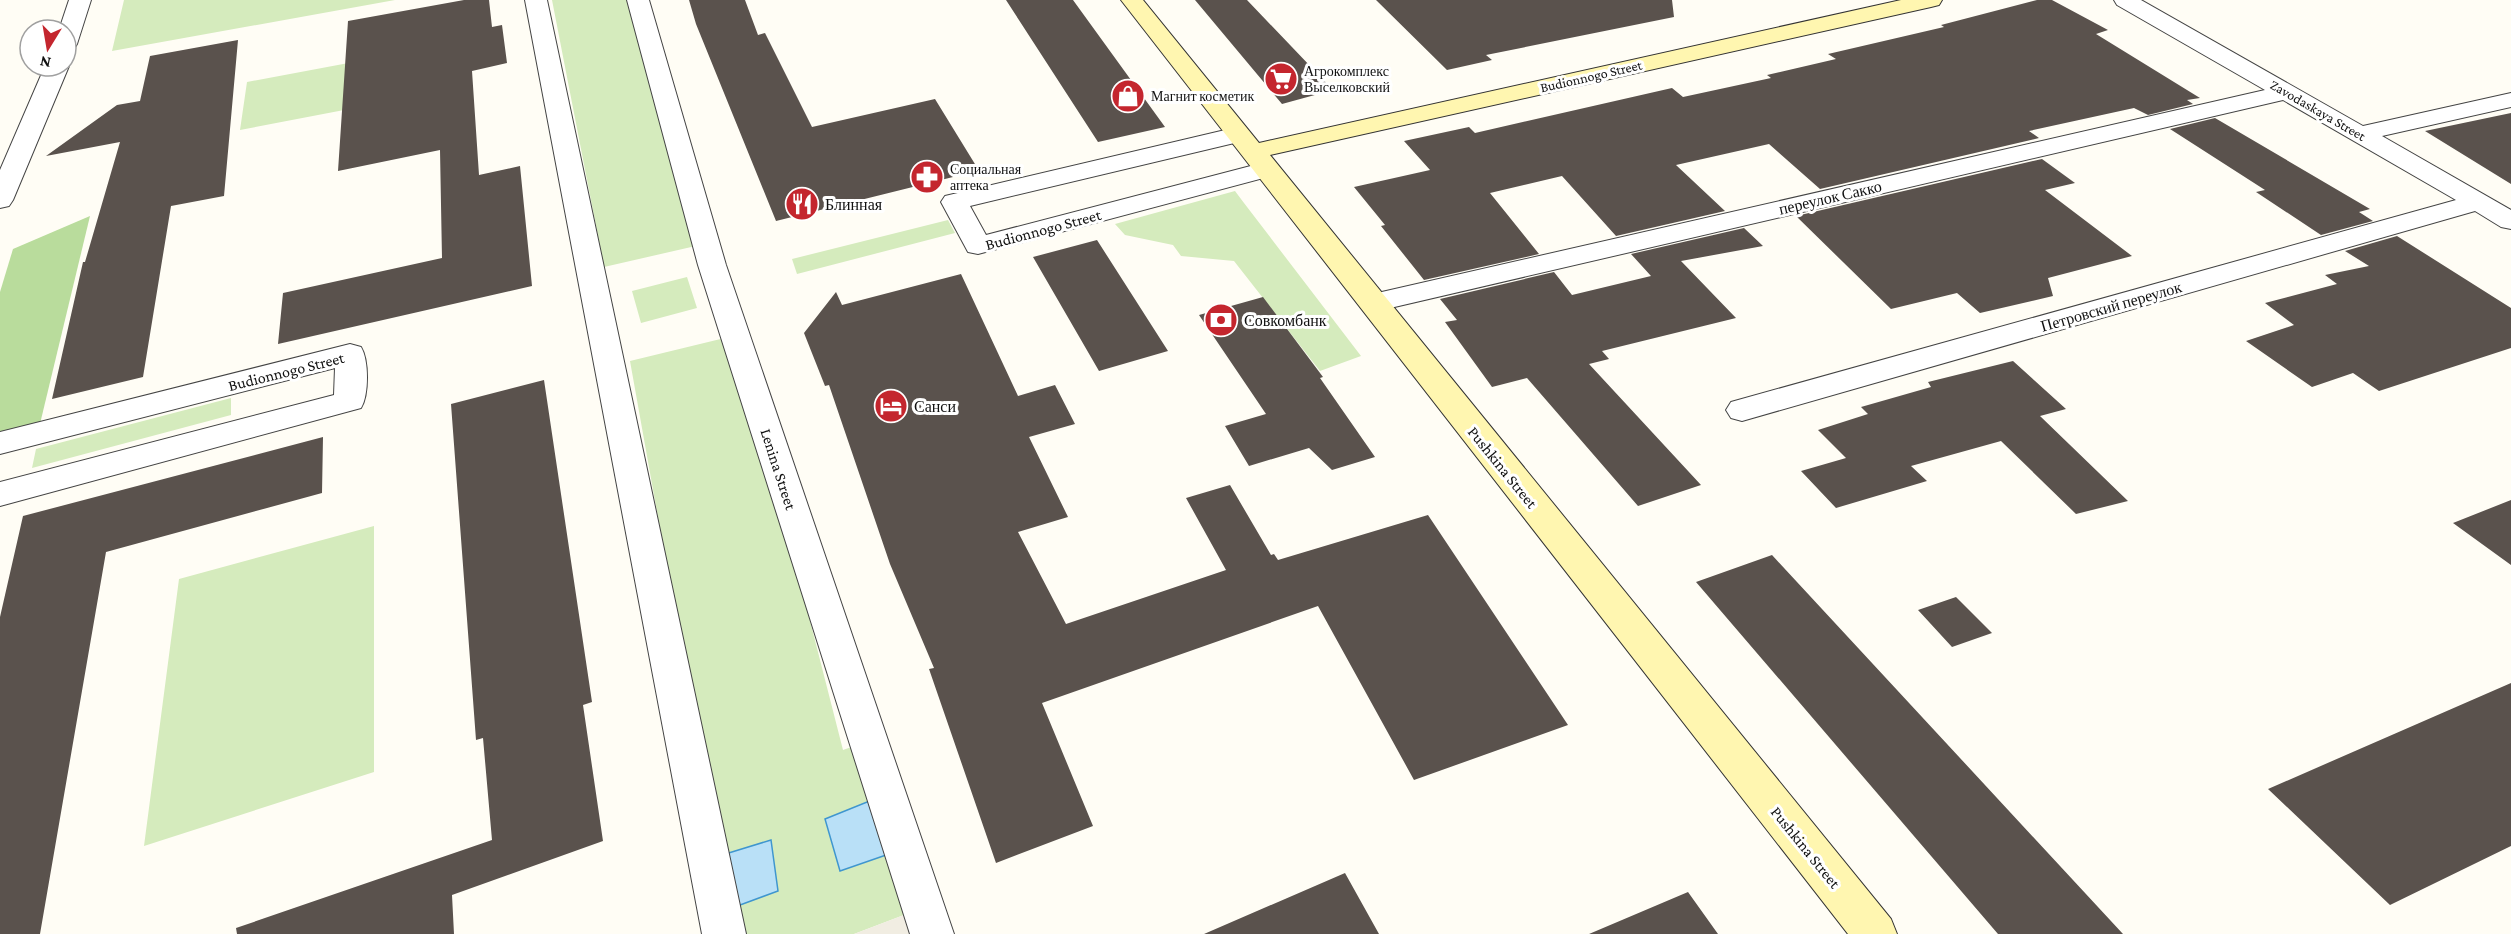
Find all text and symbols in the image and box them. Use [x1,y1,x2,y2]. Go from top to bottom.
north arrow [18,18,78,78]
text: N [38,53,52,72]
street label: Budionnogo Street [1538,56,1644,96]
supermarket icon: Агрокомплекс Выселковский [1263,61,1299,97]
place label: Агрокомплекс Выселковский [1304,63,1390,95]
street label: Zavodaskaya Street [2267,76,2369,144]
shop icon: Магнит косметик [1110,78,1146,114]
place label: Магнит косметик [1151,88,1254,104]
pharmacy icon: Социальная аптека [909,159,945,195]
place label: Социальная аптека [950,161,1022,193]
street label: переулок Сакко [1777,177,1883,219]
restaurant icon: Блинная [784,186,820,222]
place label: Блинная [825,196,883,213]
street label: Budionnogo Street [983,206,1104,254]
street label: Петровский переулок [2039,278,2184,336]
bank icon: Совкомбанк [1203,302,1239,338]
place label: Совкомбанк [1244,312,1327,329]
street label: Budionnogo Street [226,349,347,395]
hotel icon: Санси [873,388,909,424]
place label: Санси [914,398,956,415]
street label: Pushkina Street [1465,423,1541,512]
street label: Lenina Street [757,426,800,513]
street label: Pushkina Street [1768,803,1844,892]

